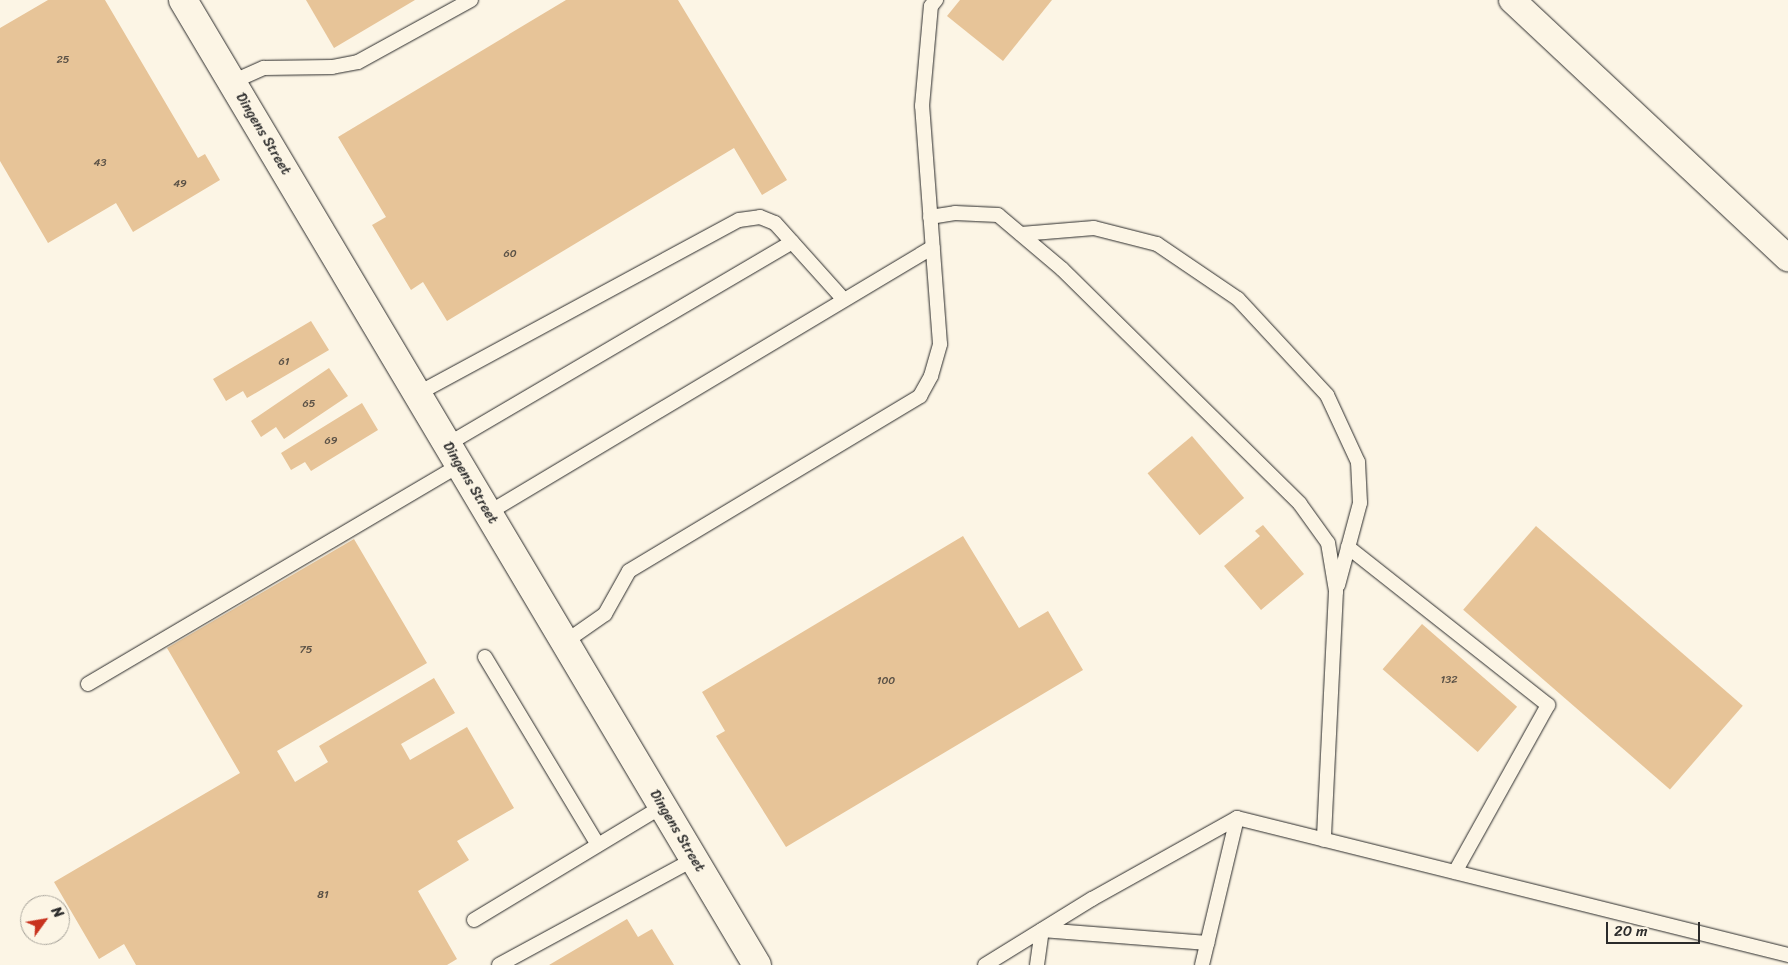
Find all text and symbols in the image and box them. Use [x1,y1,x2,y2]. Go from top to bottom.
house number: 25 [56,53,70,67]
street label: Dingens Street [232,90,294,178]
house number: 43 [94,156,106,170]
house number: 49 [173,177,187,191]
house number: 60 [503,247,517,261]
house number: 61 [279,355,289,369]
house number: 65 [303,397,315,411]
house number: 69 [324,434,338,448]
street label: Dingens Street [439,439,501,527]
house number: 75 [299,643,313,657]
house number: 132 [1440,673,1458,687]
house number: 100 [877,674,895,688]
street label: Dingens Street [646,787,708,875]
house number: 81 [317,888,329,902]
north arrow [20,895,70,945]
text: N [44,902,70,923]
scale bar [1608,912,1702,944]
text: 20 m [1614,918,1648,944]

